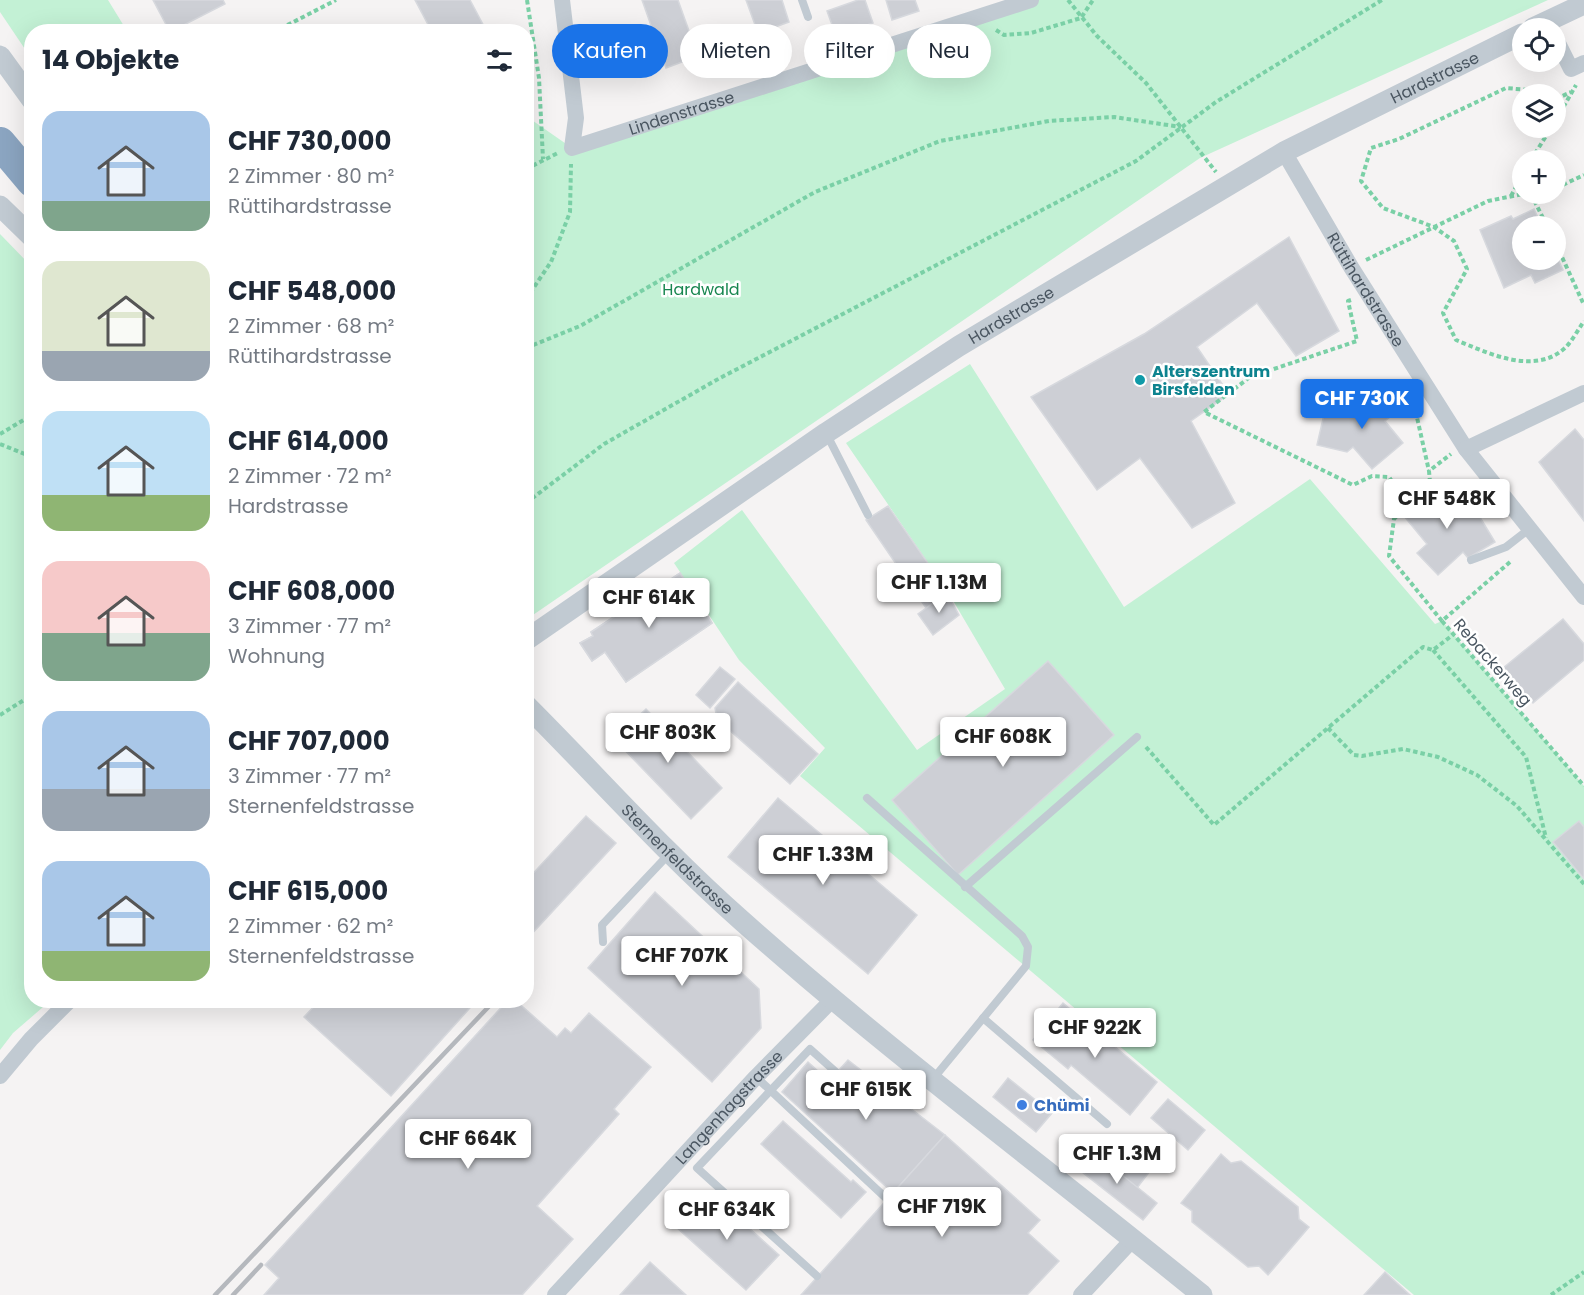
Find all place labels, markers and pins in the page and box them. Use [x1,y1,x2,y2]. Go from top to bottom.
place label: Alterszentrum Birsfelden [1152,360,1270,401]
marker: Alterszentrum Birsfelden [1133,373,1147,387]
pin: CHF 730K [1300,379,1424,430]
pin: CHF 548K [1385,479,1509,530]
pin: CHF 1.13M [870,563,1008,614]
pin: CHF 614K [587,578,711,629]
pin: CHF 803K [606,713,730,764]
pin: CHF 608K [941,717,1065,768]
pin: CHF 1.33M [754,835,892,886]
pin: CHF 707K [620,936,744,987]
pin: CHF 922K [1033,1008,1157,1059]
pin: CHF 615K [804,1070,928,1121]
place label: Chümi [1034,1094,1089,1117]
marker: Chümi [1015,1098,1029,1112]
pin: CHF 664K [406,1119,530,1170]
pin: CHF 1.3M [1055,1134,1179,1185]
pin: CHF 719K [880,1187,1004,1238]
pin: CHF 634K [665,1190,789,1241]

